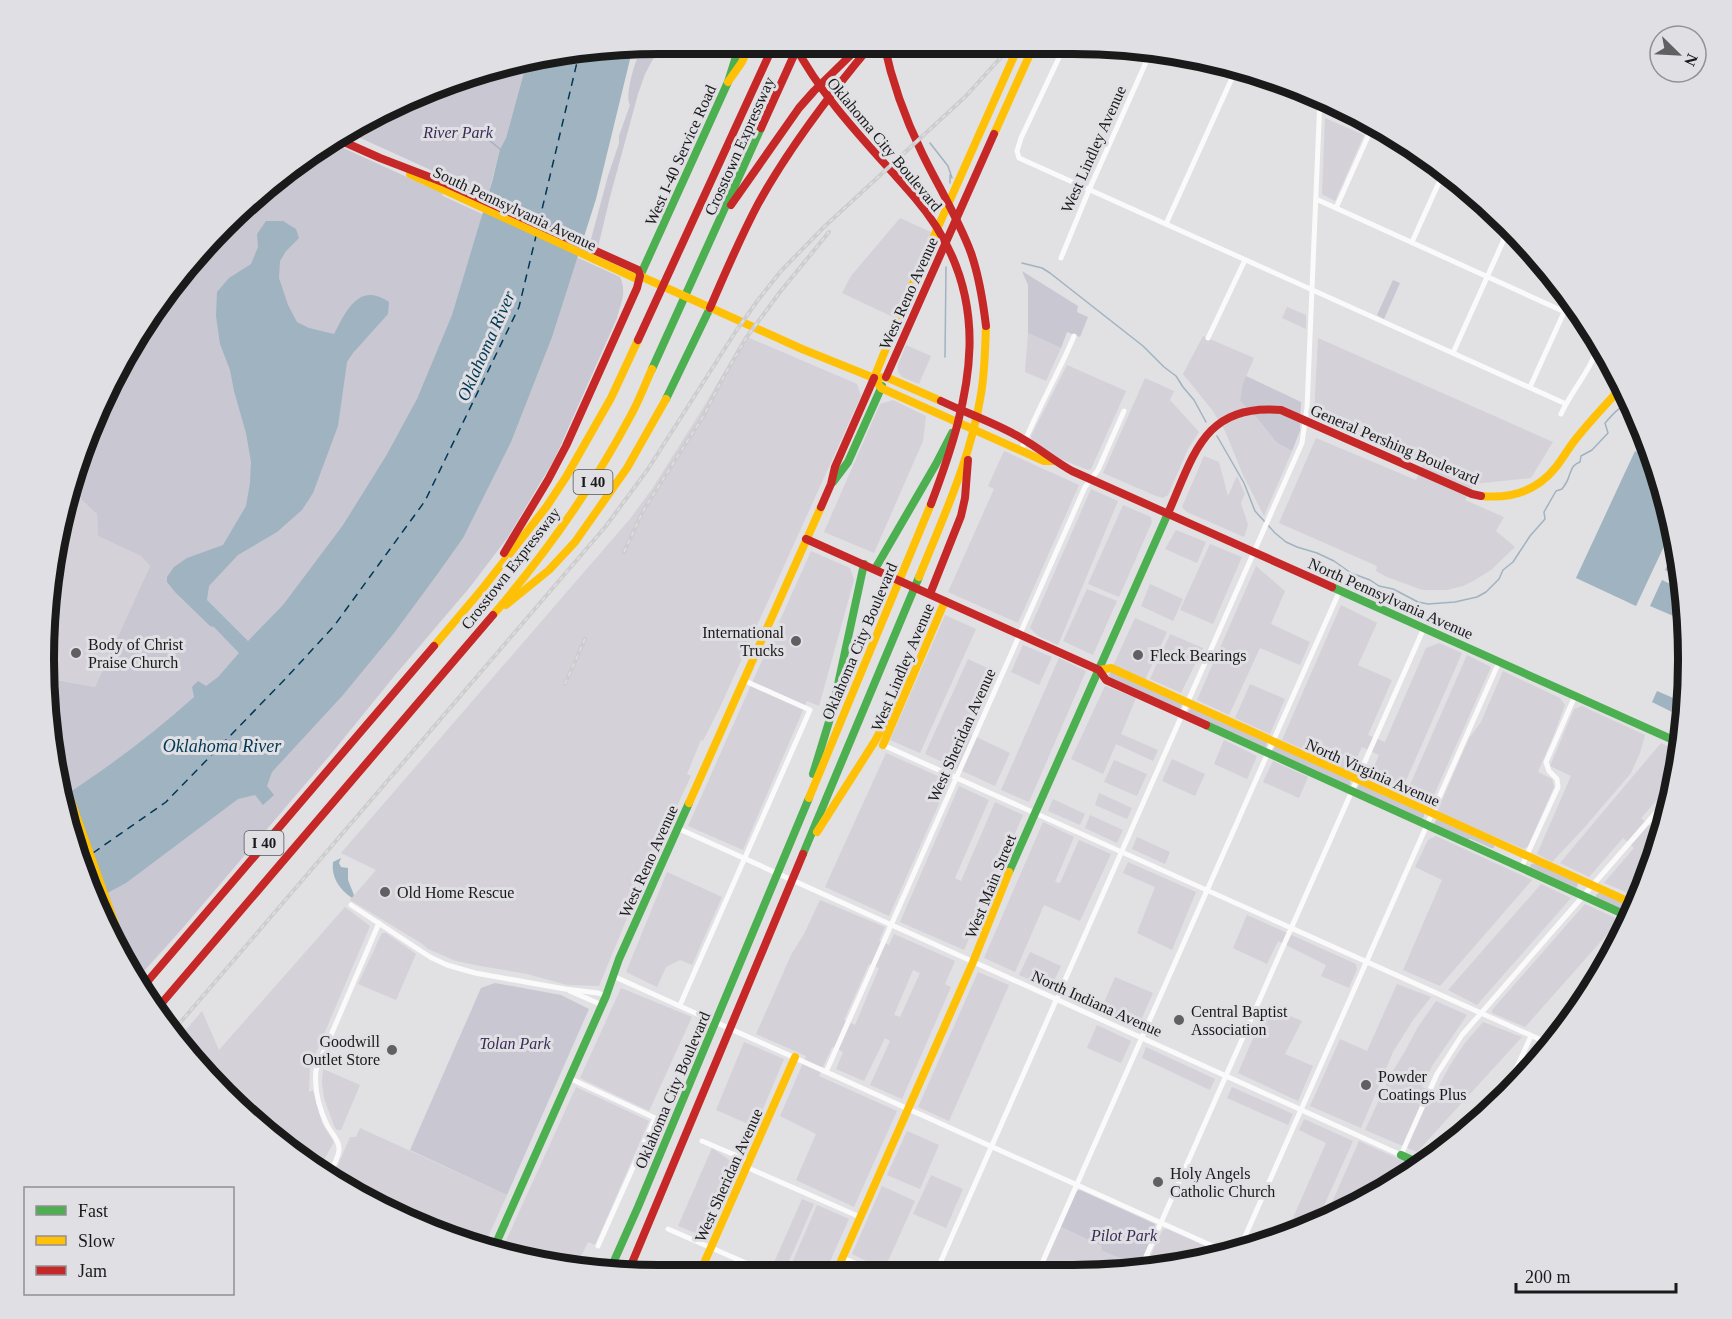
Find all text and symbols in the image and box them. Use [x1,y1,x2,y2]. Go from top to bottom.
north arrow [1648,24,1708,84]
text: N [1681,51,1701,69]
street label: Crosstown Expressway [701,74,779,218]
street label: Oklahoma City Boulevard [823,74,945,215]
street label: West I-40 Service Road [642,82,719,228]
street label: West Lindley Avenue [1058,83,1130,216]
park label: River Park [422,124,494,141]
street label: South Pennsylvania Avenue [430,163,599,255]
street label: West Reno Avenue [876,234,941,352]
water label: Oklahoma River [453,287,520,404]
street label: General Pershing Boulevard [1308,401,1482,489]
road number: I 40 [574,470,612,494]
street label: Crosstown Expressway [458,504,564,633]
street label: North Pennsylvania Avenue [1305,554,1476,643]
street label: Oklahoma City Boulevard [819,560,901,723]
street label: West Lindley Avenue [868,601,938,734]
place label: International Trucks [702,624,785,659]
marker: International Trucks [789,634,803,648]
place label: Body of Christ Praise Church [88,636,184,671]
marker: Body of Christ Praise Church [69,646,83,660]
place label: Fleck Bearings [1150,647,1246,665]
marker: Fleck Bearings [1131,648,1145,662]
street label: West Sheridan Avenue [924,666,999,805]
street label: North Virginia Avenue [1303,735,1442,811]
water label: Oklahoma River [163,736,282,756]
street label: West Reno Avenue [616,802,681,920]
road number: I 40 [244,831,284,855]
street label: West Main Street [962,831,1019,941]
place label: Old Home Rescue [397,884,514,901]
marker: Old Home Rescue [378,885,392,899]
street label: North Indiana Avenue [1029,967,1165,1040]
place label: Central Baptist Association [1191,1003,1288,1038]
street label: Oklahoma City Boulevard [632,1009,714,1172]
marker: Central Baptist Association [1172,1013,1186,1027]
place label: Goodwill Outlet Store [302,1033,381,1068]
park label: Tolan Park [480,1035,551,1052]
marker: Goodwill Outlet Store [385,1043,399,1057]
place label: Powder Coatings Plus [1378,1068,1466,1104]
marker: Powder Coatings Plus [1359,1078,1373,1092]
street label: West Sheridan Avenue [691,1106,766,1245]
place label: Holy Angels Catholic Church [1170,1165,1275,1200]
marker: Holy Angels Catholic Church [1151,1175,1165,1189]
legend [24,1187,234,1295]
text: Fast [78,1201,108,1221]
park label: Pilot Park [1090,1227,1158,1244]
text: Slow [78,1231,115,1251]
scale bar [1516,1256,1676,1294]
text: Jam [78,1261,107,1281]
text: 200 m [1525,1267,1571,1287]

